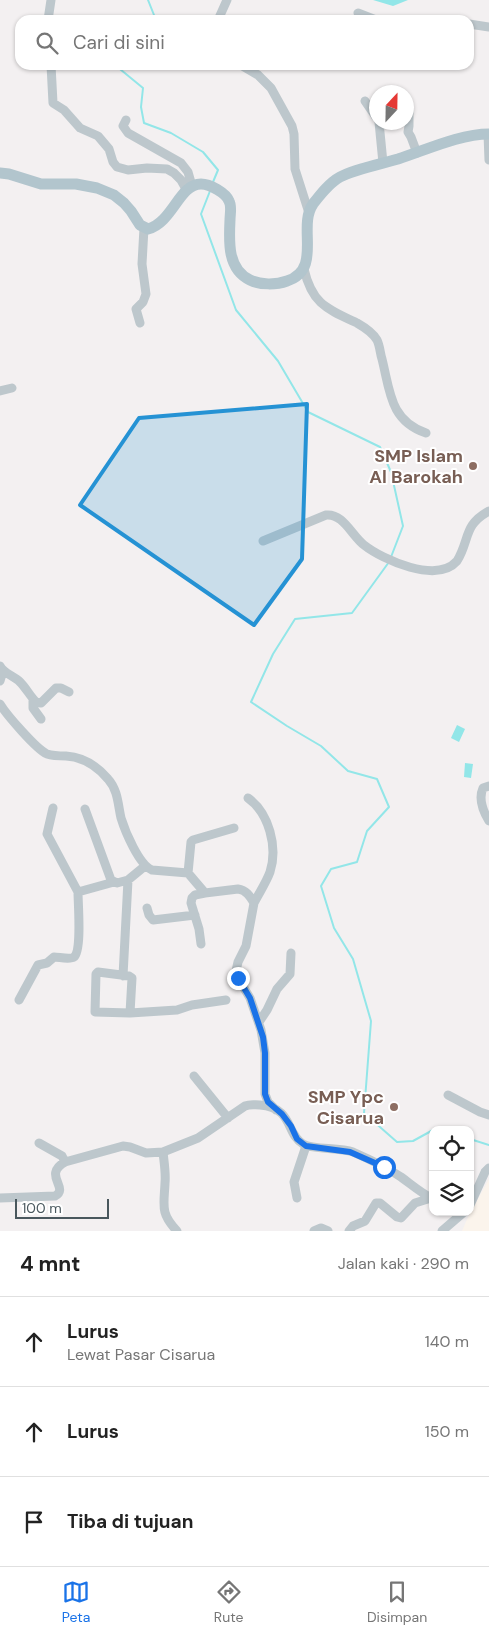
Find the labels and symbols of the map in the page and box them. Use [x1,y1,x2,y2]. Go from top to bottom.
north arrow [369,85,414,130]
place label: SMP Islam Al Barokah [369,444,463,489]
marker: SMP Islam Al Barokah [467,460,479,472]
route end [227,967,250,990]
place label: SMP Ypc Cisarua [308,1085,384,1130]
marker: SMP Ypc Cisarua [388,1101,400,1113]
route start [373,1156,396,1179]
scale bar [15,1196,109,1219]

